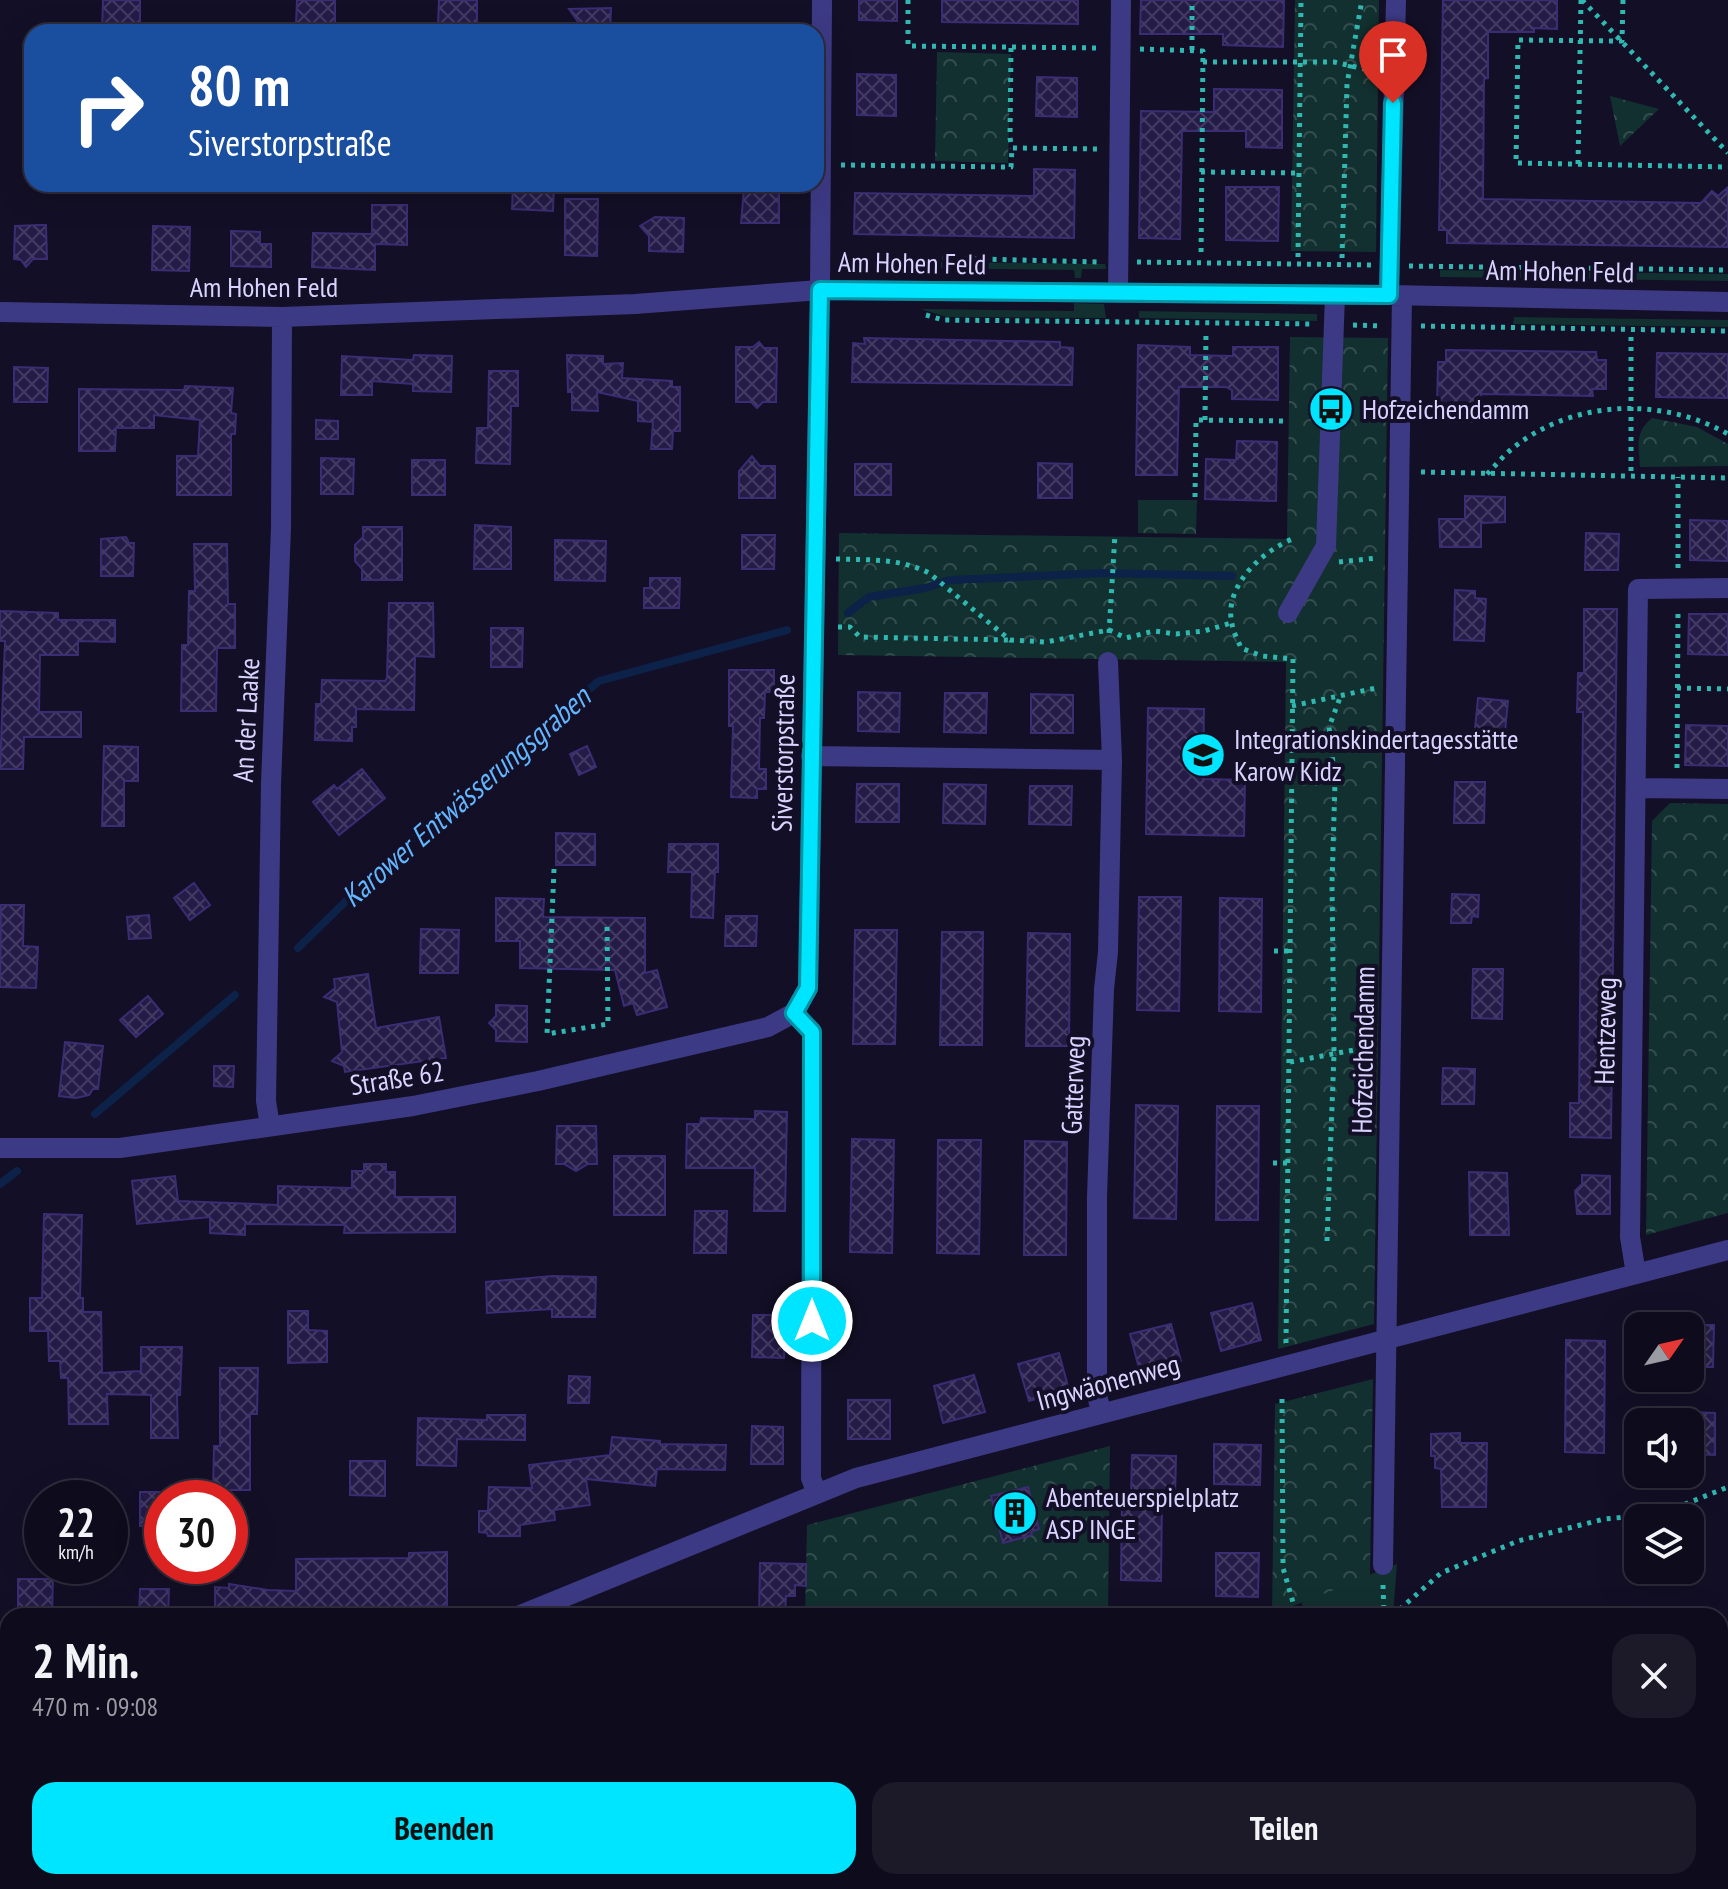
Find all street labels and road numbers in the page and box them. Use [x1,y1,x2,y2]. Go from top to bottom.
street label: Am Hohen Feld [837,243,987,282]
street label: Am Hohen Feld [1485,251,1635,290]
street label: Am Hohen Feld [190,268,338,305]
street label: An der Laake [224,657,267,783]
street label: Siverstorpstraße [763,674,802,832]
street label: Hofzeichendamm [1343,966,1382,1134]
street label: Hentzeweg [1585,977,1624,1085]
street label: Gatterweg [1052,1035,1093,1135]
street label: Straße 62 [347,1052,447,1103]
street label: Ingwäonenweg [1032,1345,1183,1418]

